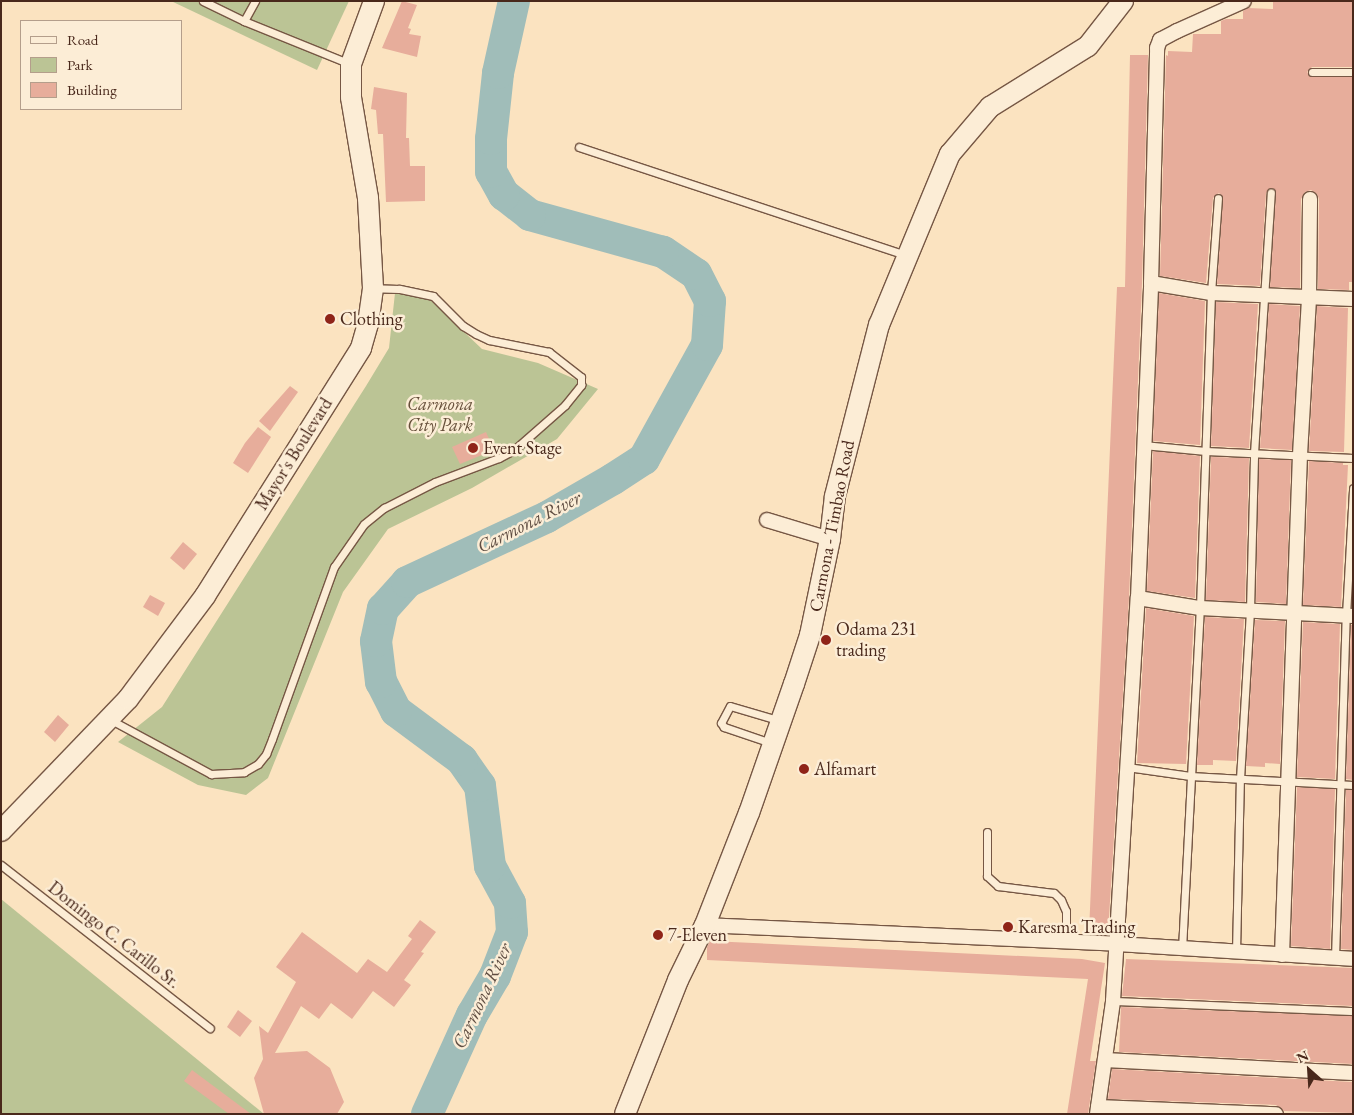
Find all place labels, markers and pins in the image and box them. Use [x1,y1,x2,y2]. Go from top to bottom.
place label: Clothing [340,308,403,330]
marker: Clothing [324,313,336,325]
place label: Event Stage [483,437,562,459]
marker: Event Stage [467,442,479,454]
place label: Odama 231 trading [836,619,917,662]
marker: Odama 231 trading [820,634,832,646]
place label: Alfamart [814,758,876,780]
marker: Alfamart [798,763,810,775]
place label: Karesma Trading [1018,916,1135,938]
marker: Karesma Trading [1002,921,1014,933]
place label: 7-Eleven [668,924,727,946]
marker: 7-Eleven [652,929,664,941]

